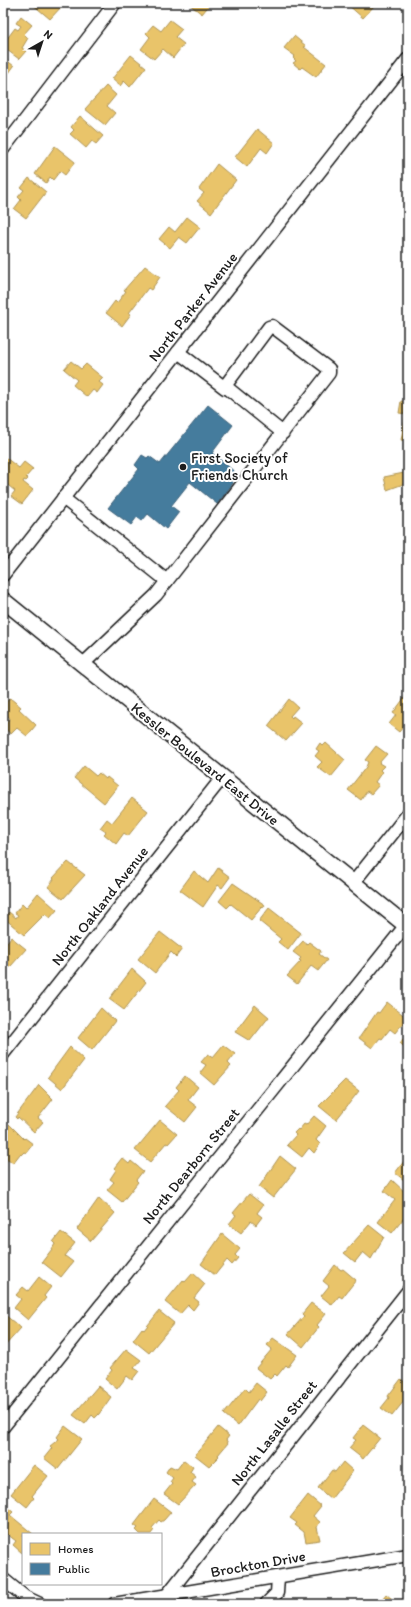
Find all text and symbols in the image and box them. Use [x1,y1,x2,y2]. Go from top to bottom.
north arrow [22,22,62,62]
text: N [41,27,55,42]
street label: North Parker Avenue [145,249,241,365]
place label: First Society of Friends Church [191,449,288,484]
marker: First Society of Friends Church [178,462,188,472]
street label: Kessler Boulevard East Drive [127,699,283,829]
street label: North Oakland Avenue [48,843,152,969]
street label: North Dearborn Street [139,1104,244,1228]
street label: North Lasalle Street [227,1376,321,1489]
legend [22,1533,162,1585]
text: Homes [58,1542,94,1556]
street label: Brockton Drive [209,1547,307,1581]
text: Public [58,1562,90,1576]

